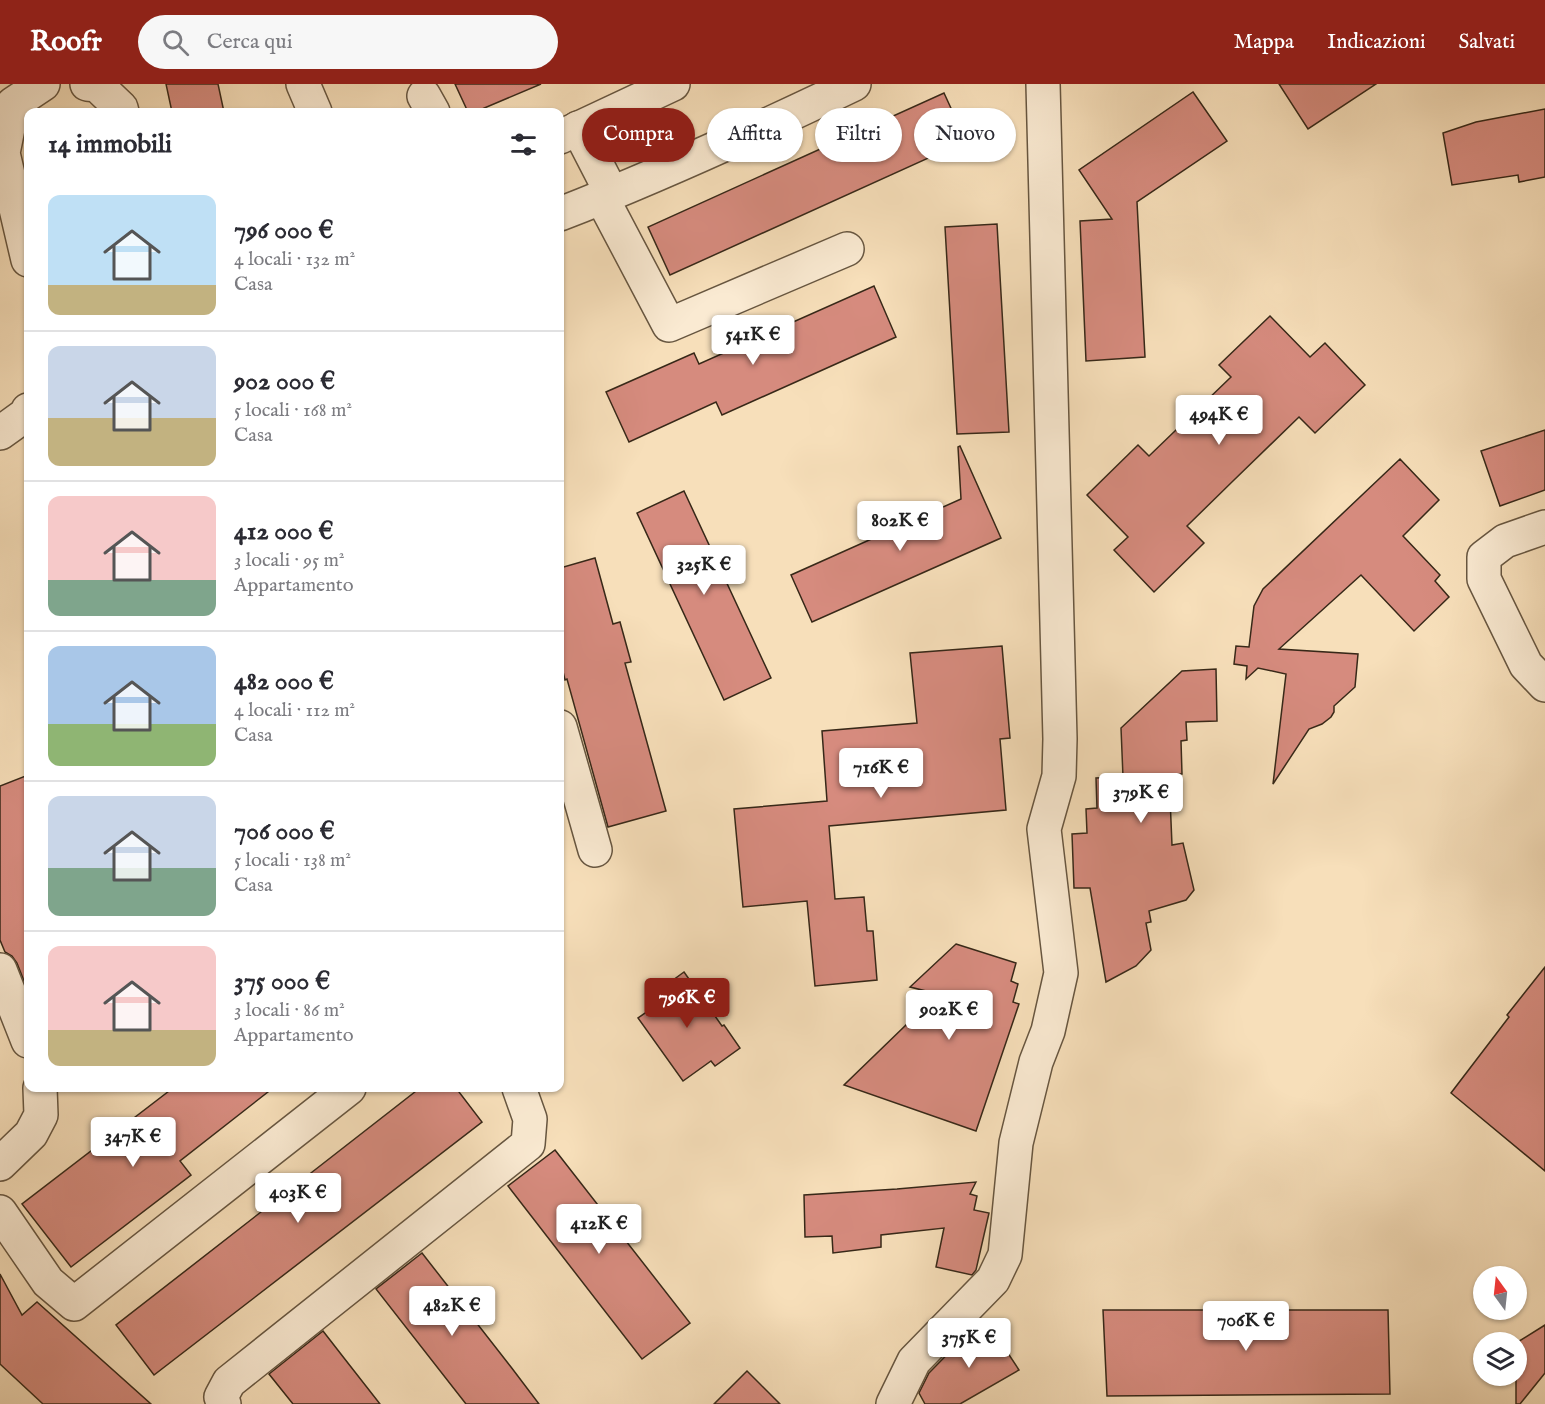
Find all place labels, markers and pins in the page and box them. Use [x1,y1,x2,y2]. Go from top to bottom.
pin: 541K € [704,315,802,366]
pin: 494K € [1170,395,1268,446]
pin: 802K € [851,501,949,552]
pin: 325K € [655,545,753,596]
pin: 716K € [832,748,930,799]
pin: 379K € [1092,773,1190,824]
pin: 796K € [638,978,736,1029]
pin: 902K € [900,990,998,1041]
pin: 347K € [84,1117,182,1168]
pin: 403K € [249,1173,347,1224]
pin: 412K € [550,1204,648,1255]
pin: 482K € [403,1286,501,1337]
pin: 706K € [1197,1301,1295,1352]
pin: 375K € [920,1318,1018,1369]

